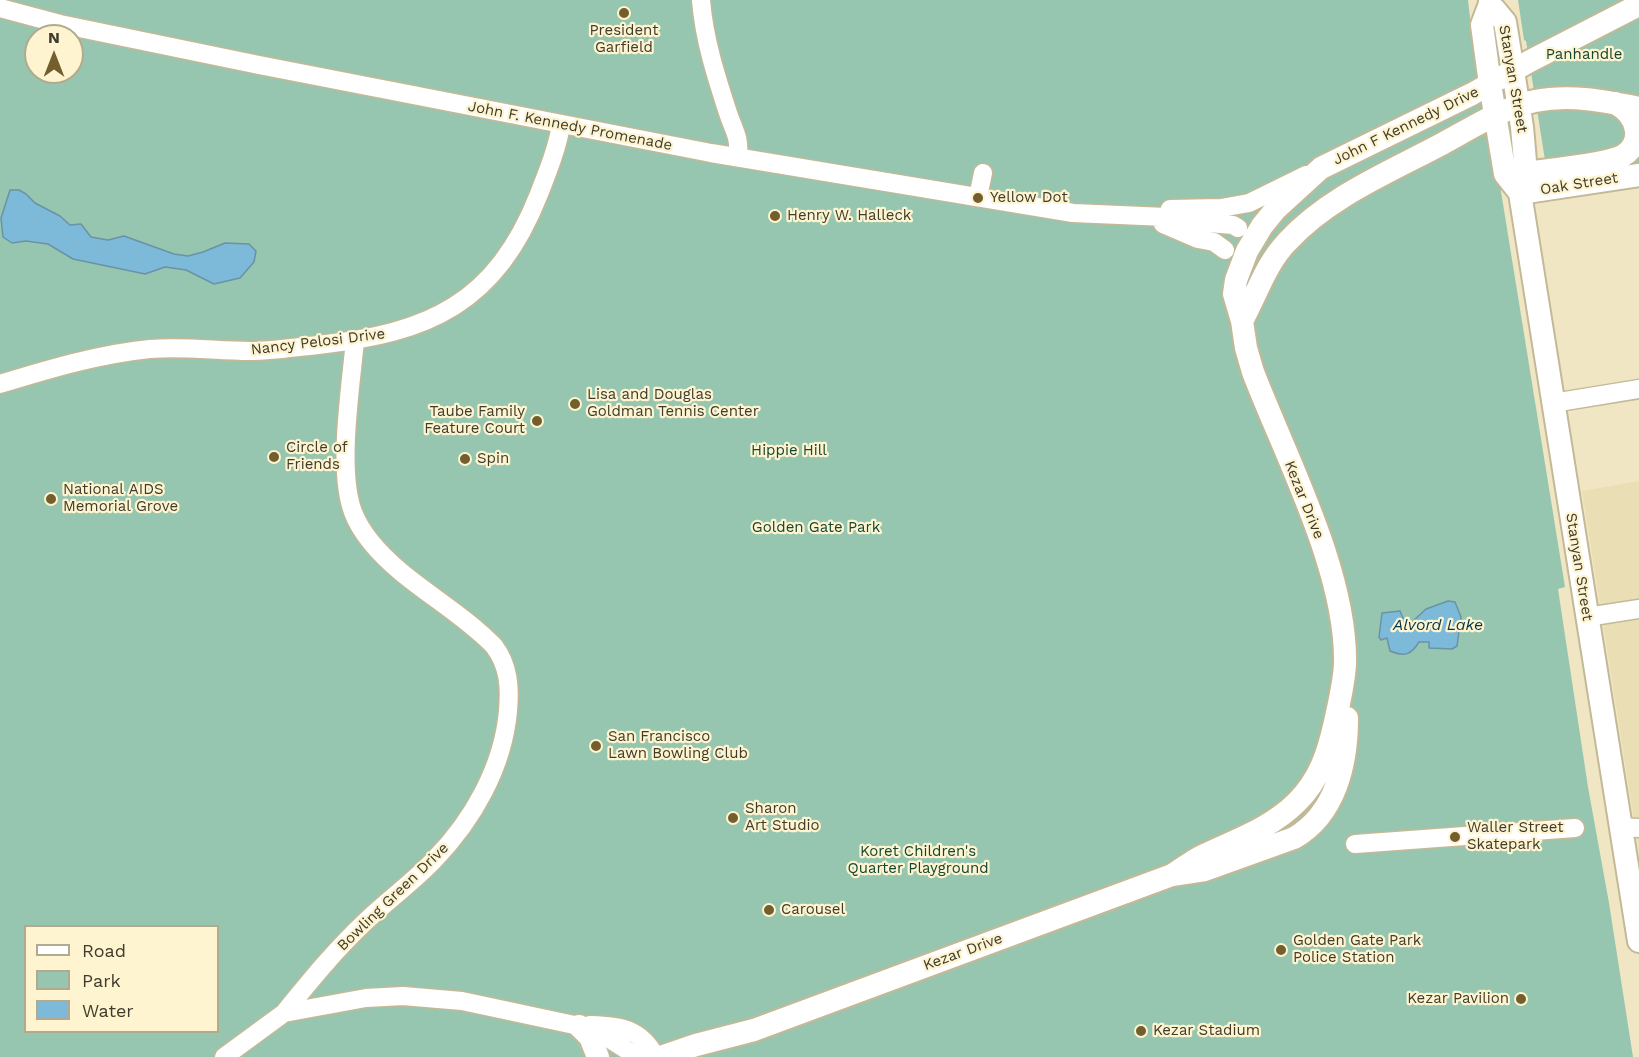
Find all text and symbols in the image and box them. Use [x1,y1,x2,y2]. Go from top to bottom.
marker: President Garfield [617,6,631,20]
place label: President Garfield [589,22,659,57]
north arrow [24,24,84,84]
street label: Stanyan Street [1495,24,1531,134]
text: N [48,28,60,47]
park label: Panhandle [1546,46,1622,64]
street label: John F Kennedy Drive [1330,83,1482,169]
street label: John F. Kennedy Promenade [466,97,674,155]
street label: Oak Street [1539,169,1619,199]
place label: Yellow Dot [990,189,1068,207]
marker: Yellow Dot [971,191,985,205]
place label: Henry W. Halleck [787,207,911,225]
marker: Henry W. Halleck [768,209,782,223]
street label: Nancy Pelosi Drive [250,325,386,359]
place label: Lisa and Douglas Goldman Tennis Center [587,386,759,421]
marker: Lisa and Douglas Goldman Tennis Center [568,397,582,411]
place label: Taube Family Feature Court [424,403,525,438]
marker: Taube Family Feature Court [530,414,544,428]
place label: Circle of Friends [286,439,348,474]
park label: Hippie Hill [751,442,827,460]
marker: Circle of Friends [267,450,281,464]
place label: Spin [477,450,509,468]
marker: Spin [458,452,472,466]
street label: Kezar Drive [1280,458,1328,542]
place label: National AIDS Memorial Grove [63,481,178,516]
marker: National AIDS Memorial Grove [44,492,58,506]
street label: Stanyan Street [1562,512,1596,622]
park label: Golden Gate Park [752,519,880,537]
water label: Alvord Lake [1393,615,1483,635]
place label: San Francisco Lawn Bowling Club [608,728,748,763]
marker: San Francisco Lawn Bowling Club [589,739,603,753]
place label: Sharon Art Studio [745,800,820,835]
marker: Sharon Art Studio [726,811,740,825]
place label: Waller Street Skatepark [1467,819,1564,854]
marker: Waller Street Skatepark [1448,830,1462,844]
street label: Bowling Green Drive [334,839,452,955]
park label: Koret Children's Quarter Playground [847,843,989,878]
place label: Carousel [781,901,845,919]
marker: Carousel [762,903,776,917]
legend [24,925,219,1033]
street label: Kezar Drive [921,929,1005,975]
place label: Golden Gate Park Police Station [1293,932,1421,967]
text: Road [82,940,126,961]
marker: Golden Gate Park Police Station [1274,943,1288,957]
text: Park [82,970,121,991]
place label: Kezar Pavilion [1407,990,1509,1008]
marker: Kezar Pavilion [1514,992,1528,1006]
text: Water [82,1000,134,1021]
place label: Kezar Stadium [1153,1022,1260,1040]
marker: Kezar Stadium [1134,1024,1148,1038]

